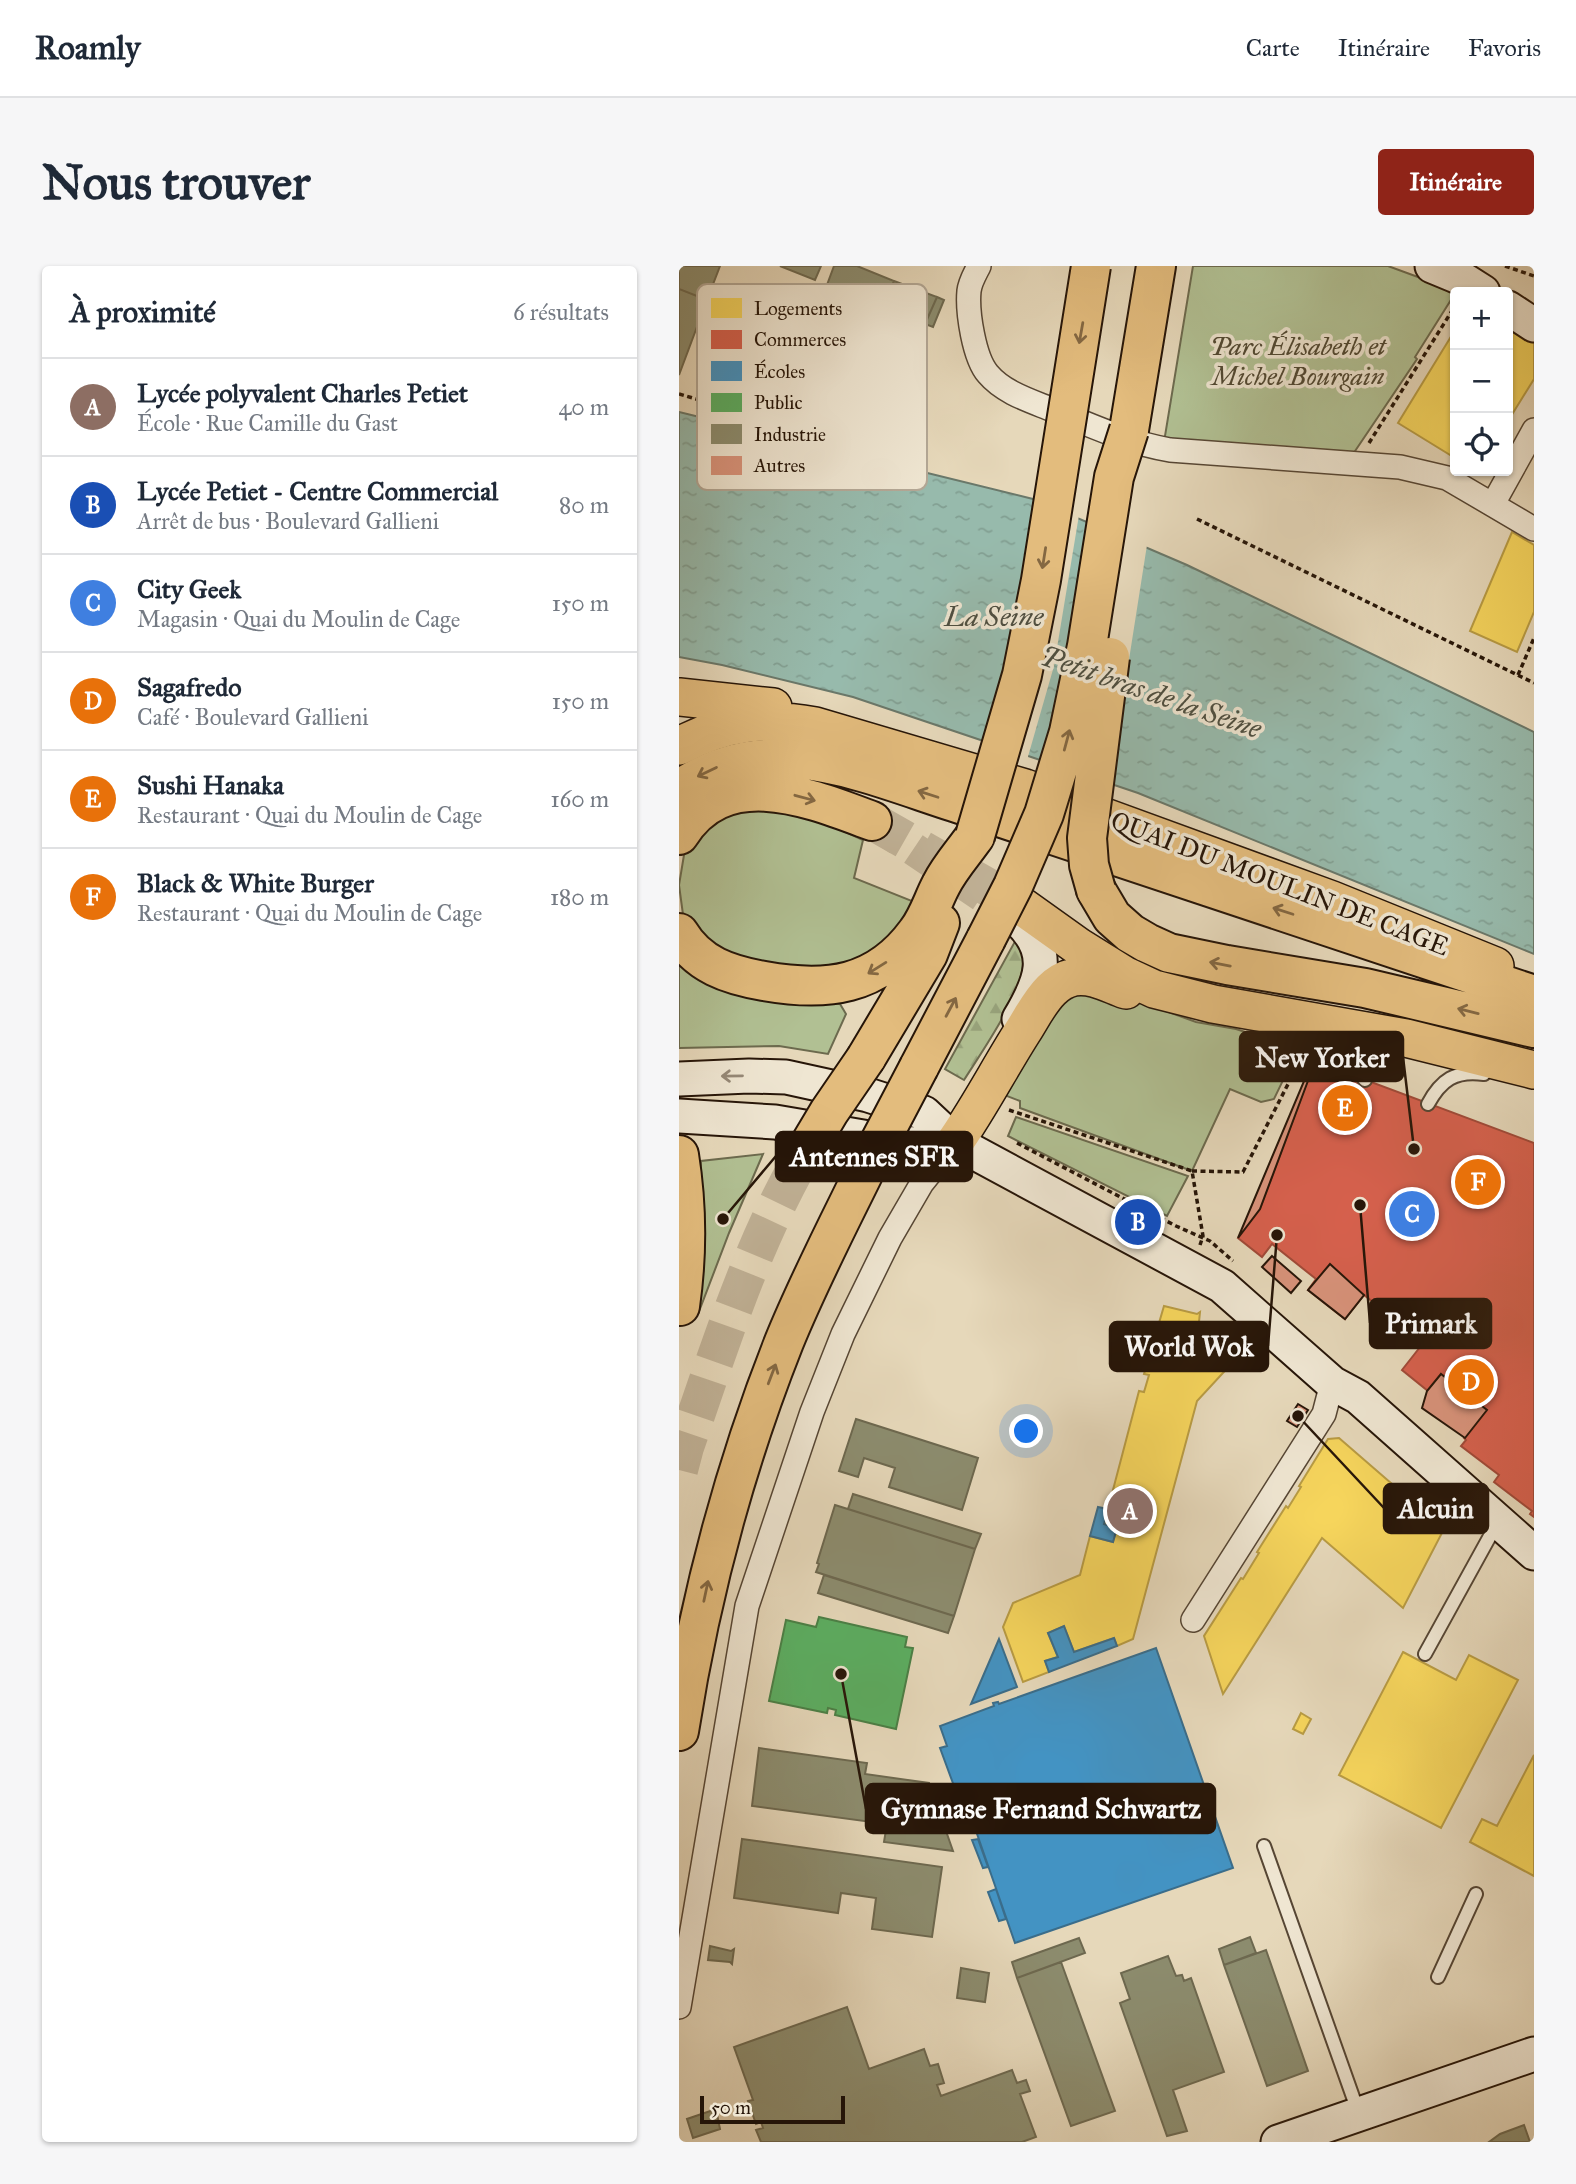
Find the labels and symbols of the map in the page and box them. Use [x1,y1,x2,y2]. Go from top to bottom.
legend [697,284,927,490]
text: Logements [754,297,842,321]
one-way arrow [1074,322,1087,344]
text: Commerces [754,328,846,351]
park label: Parc Élisabeth et Michel Bourgain [1209,330,1388,392]
text: Écoles [754,359,805,383]
text: Public [754,391,802,414]
text: Industrie [754,423,826,446]
text: Autres [753,454,805,477]
one-way arrow [1037,546,1050,569]
water label: La Seine [943,599,1044,634]
water label: Petit bras de la Seine [1036,638,1266,746]
one-way arrow [1061,729,1074,752]
one-way arrow [697,766,718,780]
one-way arrow [917,786,939,799]
one-way arrow [793,792,816,805]
street label: QUAI DU MOULIN DE CAGE [1106,804,1454,962]
one-way arrow [1273,903,1295,916]
one-way arrow [1209,956,1232,970]
one-way arrow [868,960,887,975]
one-way arrow [944,997,958,1018]
one-way arrow [1457,1004,1480,1017]
callout: New Yorker [1240,1032,1403,1081]
text: New Yorker [1255,1040,1390,1075]
one-way arrow [721,1070,744,1083]
pin: E [1322,1082,1368,1134]
callout: Antennes SFR [776,1132,972,1181]
text: Antennes SFR [788,1139,959,1174]
pin: F [1455,1156,1501,1208]
pin: C [1389,1188,1435,1240]
pin: B [1115,1196,1161,1248]
callout: Primark [1370,1299,1491,1348]
text: Primark [1385,1306,1478,1341]
callout: World Wok [1110,1322,1268,1371]
text: World Wok [1124,1329,1255,1364]
pin: D [1448,1356,1494,1408]
one-way arrow [767,1364,779,1386]
your location [1009,1414,1043,1448]
callout: Alcuin [1384,1484,1488,1533]
pin: A [1107,1485,1153,1537]
text: Alcuin [1396,1491,1474,1526]
one-way arrow [699,1580,713,1603]
callout: Gymnase Fernand Schwartz [866,1784,1215,1833]
text: Gymnase Fernand Schwartz [881,1791,1201,1826]
scale bar [700,2093,845,2125]

